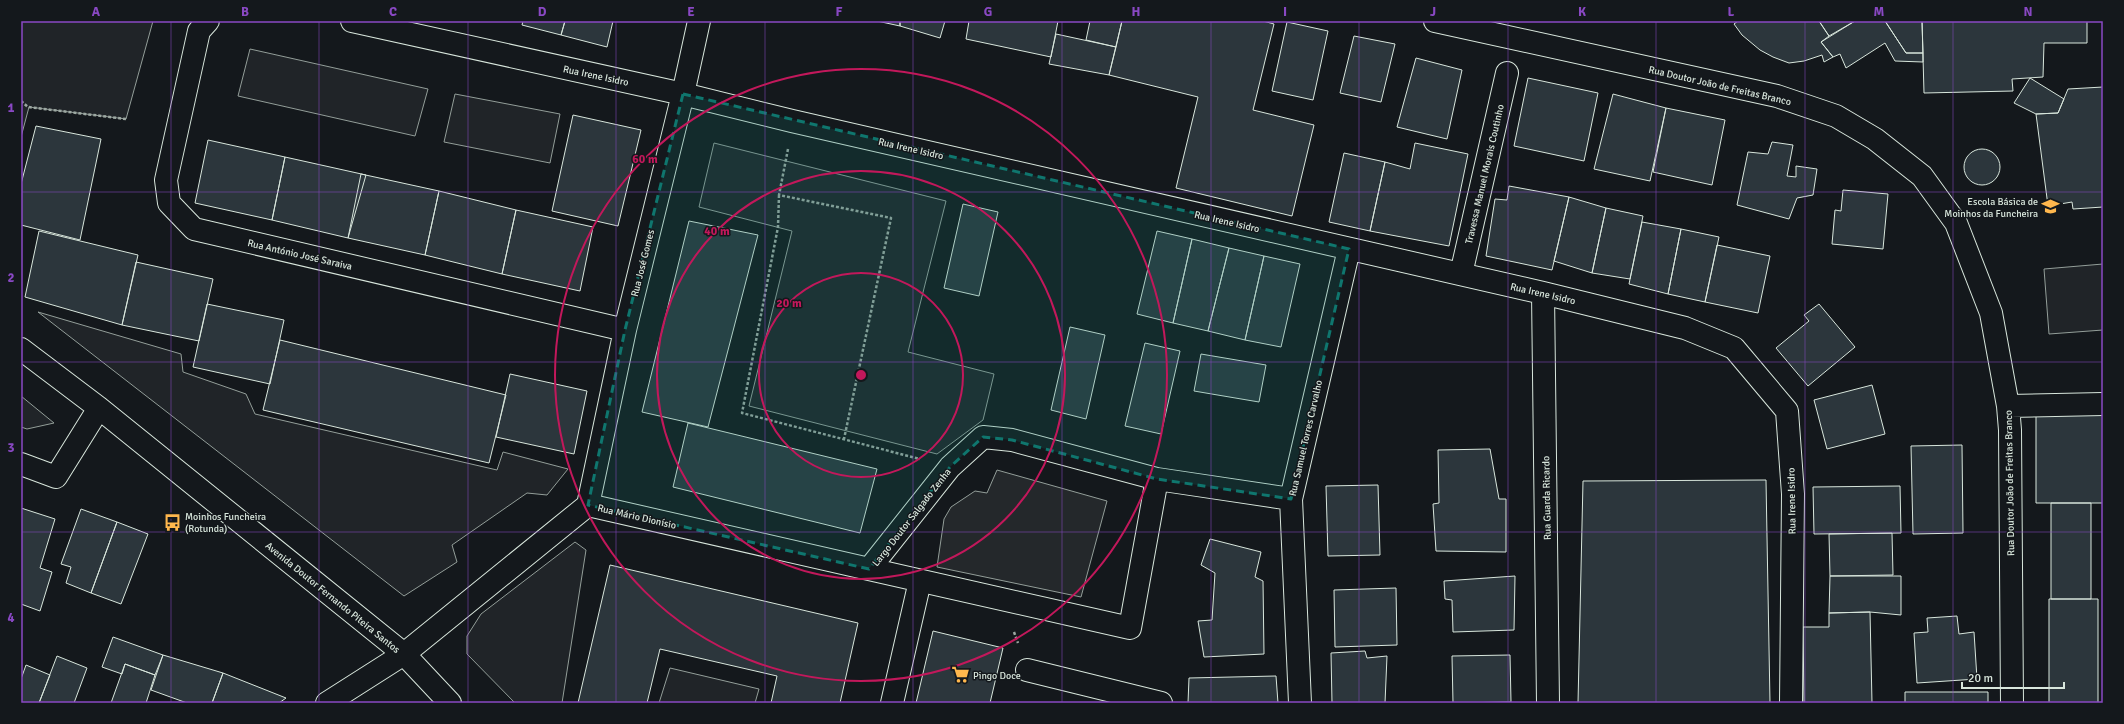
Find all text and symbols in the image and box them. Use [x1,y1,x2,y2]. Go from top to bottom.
text: A [92,4,101,20]
text: B [241,4,249,20]
text: C [389,4,397,20]
text: D [538,4,547,20]
text: E [687,4,695,20]
text: F [836,4,843,20]
text: G [984,4,992,20]
text: H [1132,4,1140,20]
text: I [1283,4,1287,20]
text: J [1430,4,1436,20]
text: K [1578,4,1586,20]
text: L [1728,4,1735,20]
text: M [1874,4,1885,20]
text: N [2023,4,2033,20]
street label: Rua Irene Isidro [562,63,630,89]
street label: Rua Doutor João de Freitas Branco [1647,64,1792,108]
text: 1 [7,100,15,116]
street label: Travessa Manuel Morais Coutinho [1463,103,1507,245]
street label: Rua Irene Isidro [877,136,945,162]
text: 60 m [632,152,658,167]
place label: Escola Básica de Moinhos da Funcheira [1944,196,2038,220]
school or university icon: Escola Básica de Moinhos da Funcheira [2041,197,2061,217]
street label: Rua Irene Isidro [1193,209,1261,235]
text: 40 m [704,224,730,239]
street label: Rua José Gomes [629,228,657,298]
street label: Rua António José Saraiva [246,237,353,273]
text: 2 [7,270,15,286]
street label: Rua Irene Isidro [1509,281,1577,307]
text: 20 m [776,296,802,311]
centre of rings [854,368,868,382]
street label: Rua Samuel Torres Carvalho [1287,379,1325,498]
street label: Rua Doutor João de Freitas Branco [2003,410,2017,556]
text: 3 [7,440,15,456]
street label: Rua Guarda Ricardo [1540,456,1554,540]
street label: Largo Doutor Salgado Zenha [870,466,954,569]
street label: Rua Irene Isidro [1785,468,1799,534]
street label: Rua Mário Dionísio [596,502,677,532]
place label: Moinhos Funcheira (Rotunda) [185,511,266,535]
bus stop icon: Moinhos Funcheira (Rotunda) [162,512,182,532]
street label: Avenida Doutor Fernando Piteira Santos [263,540,402,656]
text: 4 [7,610,15,626]
scale bar [1962,664,2064,690]
supermarket icon: Pingo Doce [950,665,970,685]
place label: Pingo Doce [973,670,1021,682]
text: 20 m [1968,671,1993,686]

